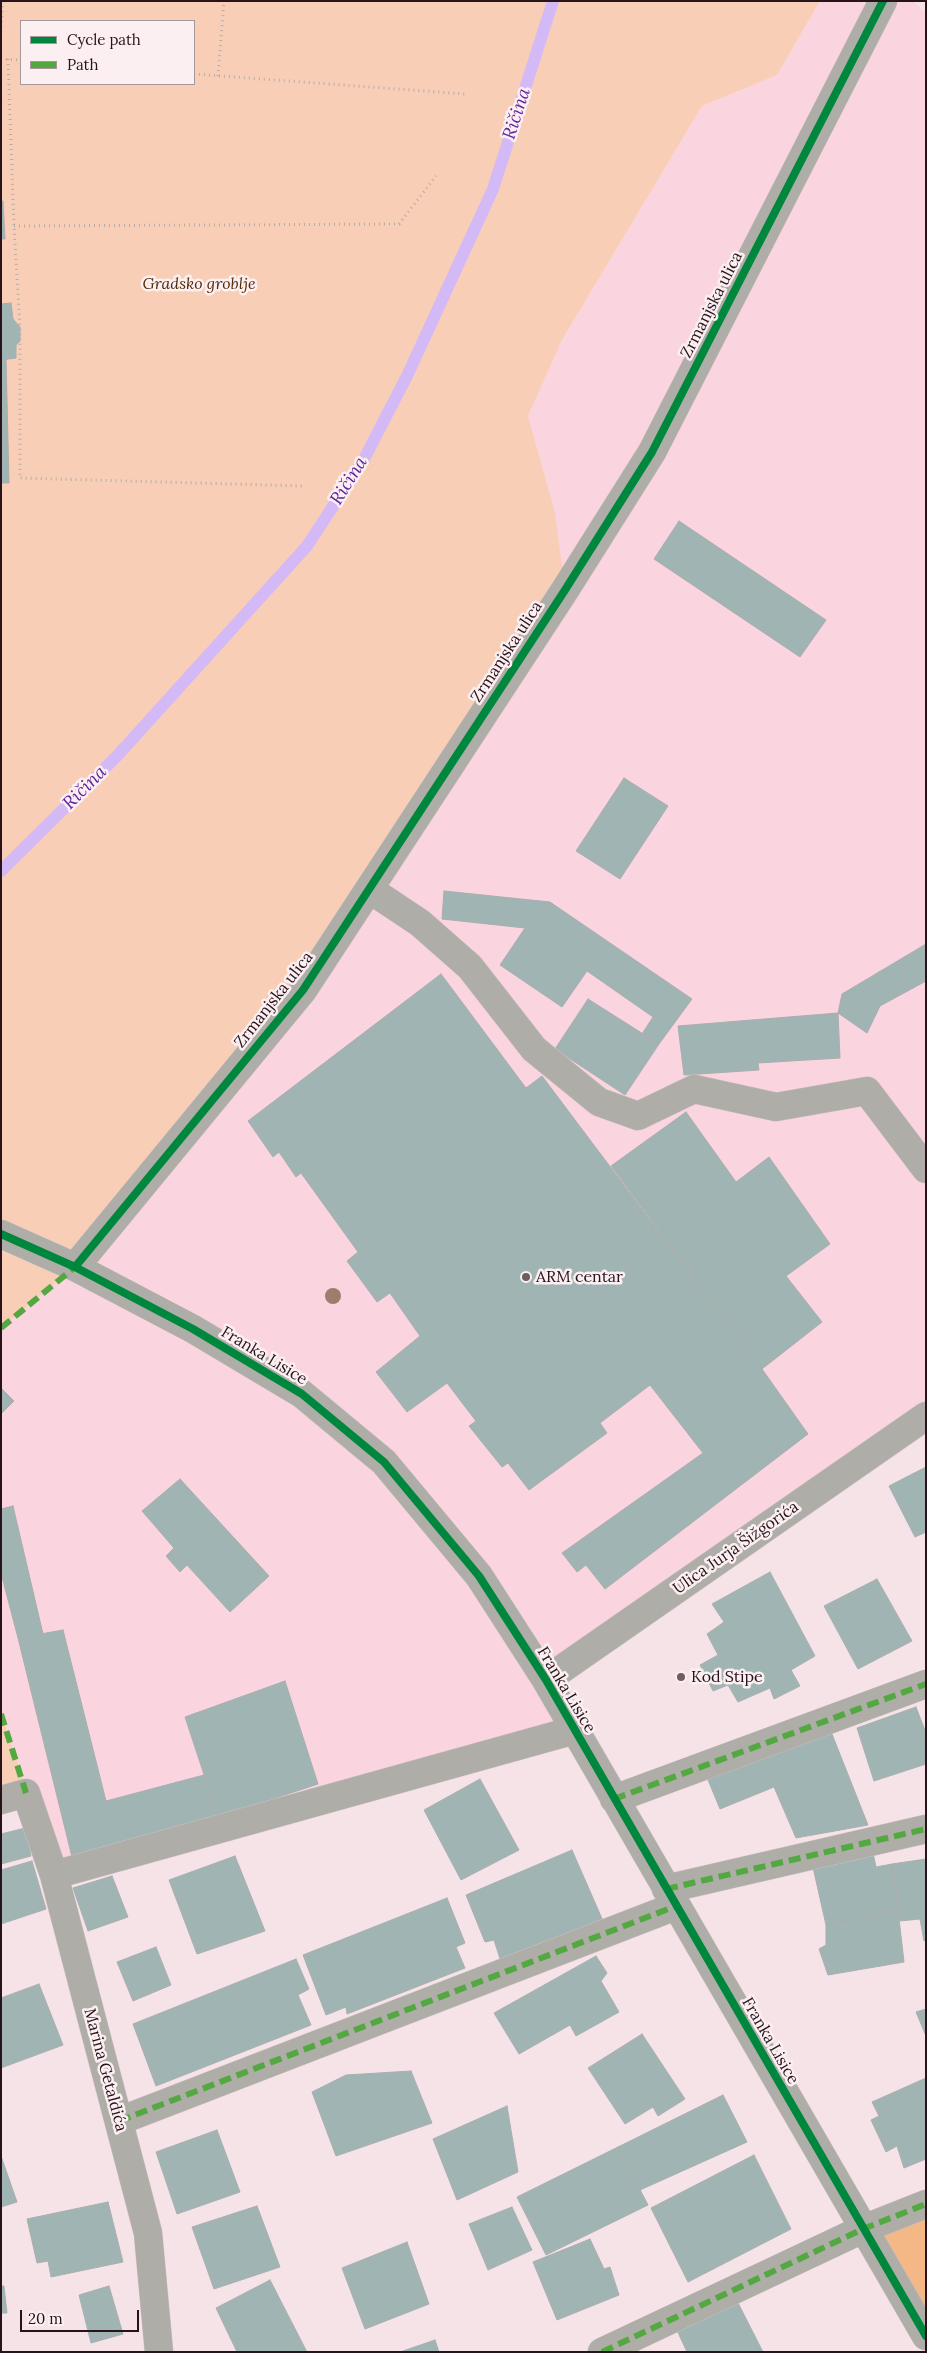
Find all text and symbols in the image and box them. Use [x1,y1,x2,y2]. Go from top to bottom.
legend [20,20,195,85]
text: Cycle path [67,30,141,49]
text: Path [67,55,98,74]
water label: Ričina [499,86,535,142]
street label: Zrmanjska ulica [677,249,747,361]
park label: Gradsko groblje [142,274,256,294]
water label: Ričina [326,453,372,509]
street label: Zrmanjska ulica [467,598,547,706]
water label: Ričina [59,762,111,814]
street label: Zrmanjska ulica [231,948,317,1052]
place label: ARM centar [536,1267,623,1287]
marker: ARM centar [520,1271,532,1283]
street label: Franka Lisice [217,1323,311,1389]
street label: Ulica Jurja Šižgorića [670,1497,802,1599]
street label: Franka Lisice [533,1643,599,1737]
place label: Kod Stipe [691,1667,763,1687]
marker: Kod Stipe [675,1671,687,1683]
street label: Franka Lisice [737,1994,803,2088]
street label: Marina Getaldića [79,2006,131,2134]
scale bar [22,2300,141,2332]
text: 20 m [28,2309,63,2328]

